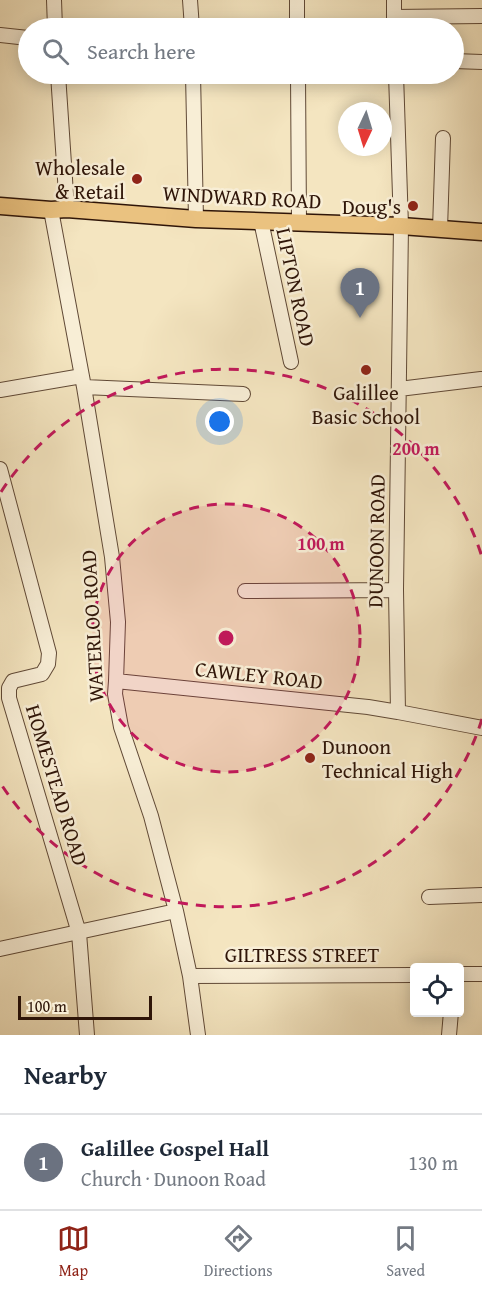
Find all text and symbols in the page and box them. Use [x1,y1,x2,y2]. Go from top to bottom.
search box [18,18,464,84]
icon: search [39,35,72,68]
text: Search here [87,35,196,67]
north arrow [338,102,392,156]
place label: Wholesale & Retail [35,152,125,207]
marker: Wholesale & Retail [130,172,144,186]
street label: WINDWARD ROAD [162,177,322,217]
place label: Doug's [342,191,401,222]
marker: Doug's [406,199,420,213]
street label: LIPTON ROAD [268,225,324,349]
pin: 1 [340,268,380,318]
marker: Galillee Basic School [359,363,373,377]
place label: Galillee Basic School [312,377,420,432]
your location [205,407,234,436]
text: 200 m [392,435,440,462]
street label: DUNOON ROAD [359,474,393,608]
text: 100 m [297,530,345,557]
street label: WATERLOO ROAD [73,549,111,703]
centre of rings [216,628,236,648]
street label: CAWLEY ROAD [194,653,324,697]
street label: HOMESTEAD ROAD [18,701,96,869]
place label: Dunoon Technical High [322,731,453,786]
marker: Dunoon Technical High [303,751,317,765]
street label: GILTRESS STREET [225,939,379,970]
map controls [410,963,464,1017]
button: locate [410,963,464,1017]
scale bar [18,993,152,1020]
text: 100 m [27,994,67,1018]
text: Nearby [24,1055,107,1094]
text: Galillee Gospel Hall [81,1132,269,1164]
text: 1 [38,1148,49,1177]
text: 130 m [408,1148,458,1177]
text: Church · Dunoon Road [81,1164,266,1193]
tab: Map [57,1222,90,1282]
tab: Directions [204,1222,273,1282]
tab: Saved [386,1222,425,1282]

